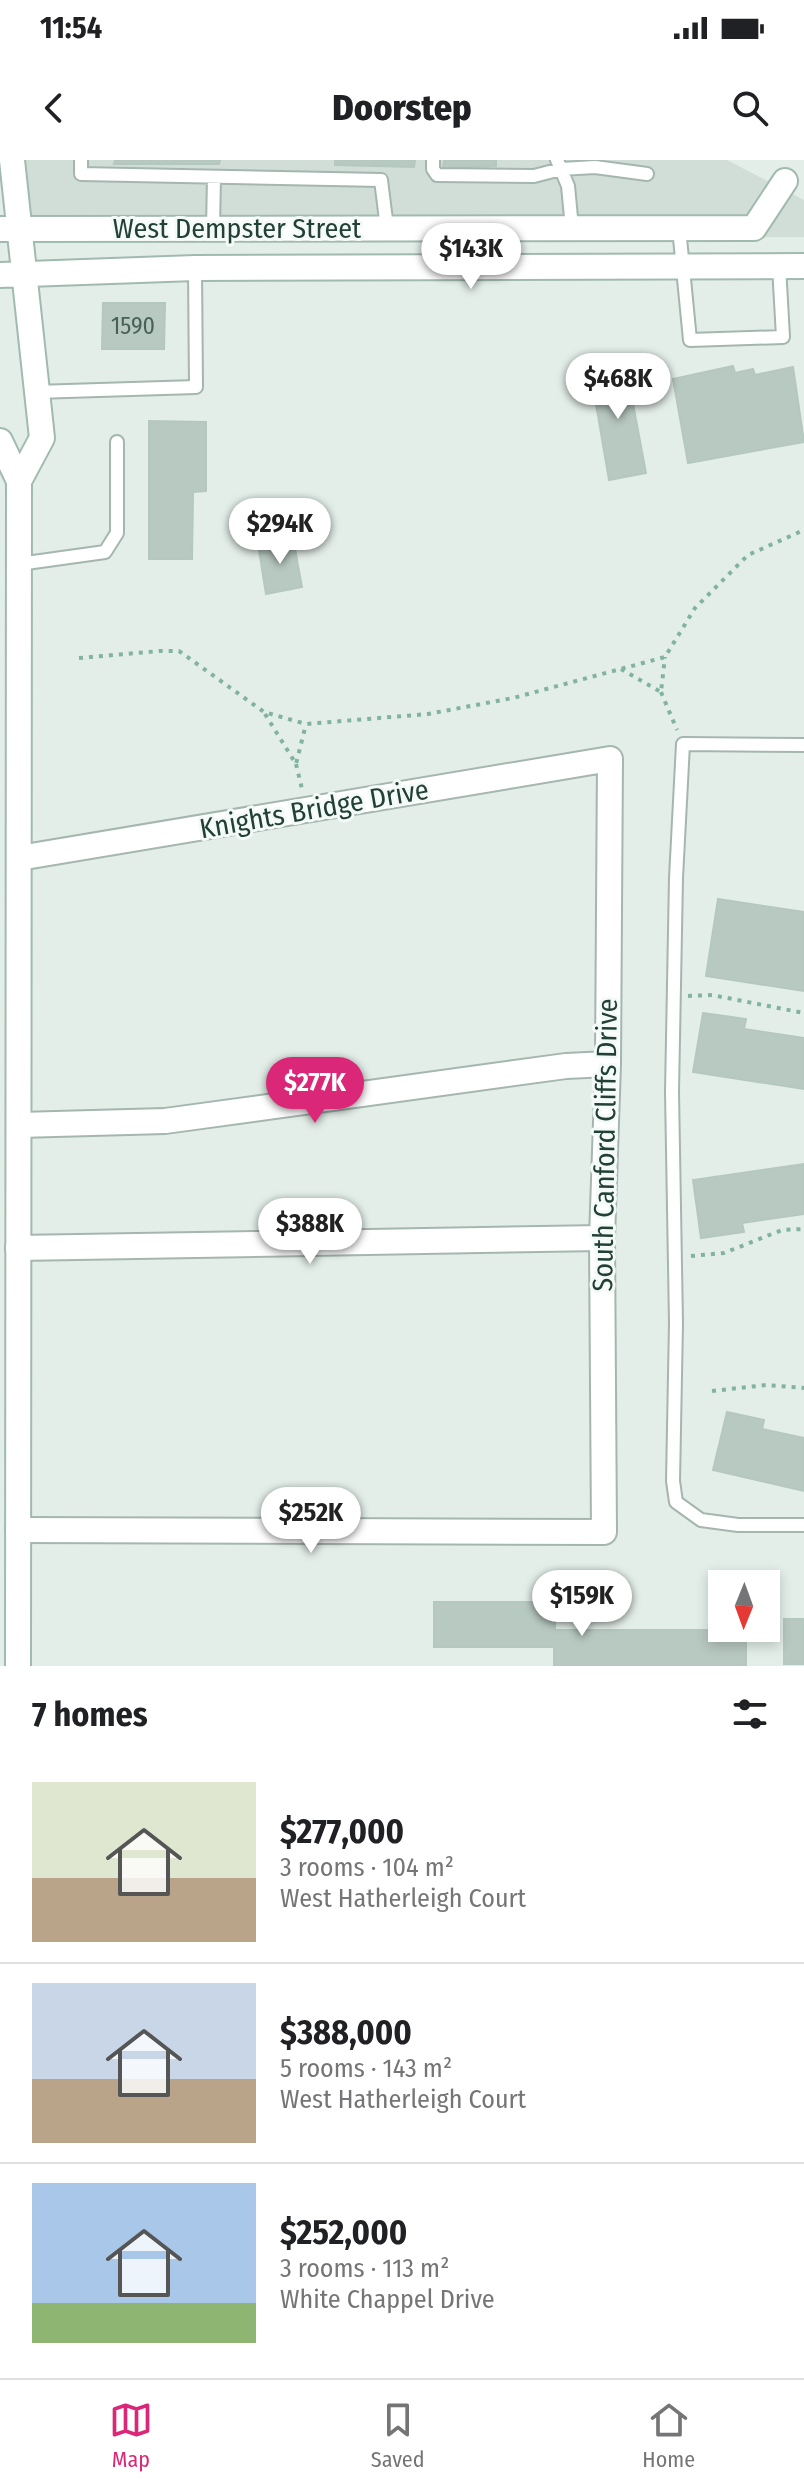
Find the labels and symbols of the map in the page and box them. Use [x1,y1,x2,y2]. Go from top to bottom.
street label: West Dempster Street [113,212,362,245]
pin: $143K [415,223,527,291]
house number: 1590 [111,312,155,340]
pin: $468K [562,353,674,421]
pin: $294K [224,498,336,566]
street label: Knights Bridge Drive [197,773,431,845]
street label: South Canford Cliffs Drive [586,998,624,1292]
pin: $277K [259,1057,371,1125]
pin: $388K [254,1198,366,1266]
pin: $252K [255,1487,367,1555]
pin: $159K [526,1570,638,1638]
north arrow [708,1570,780,1642]

